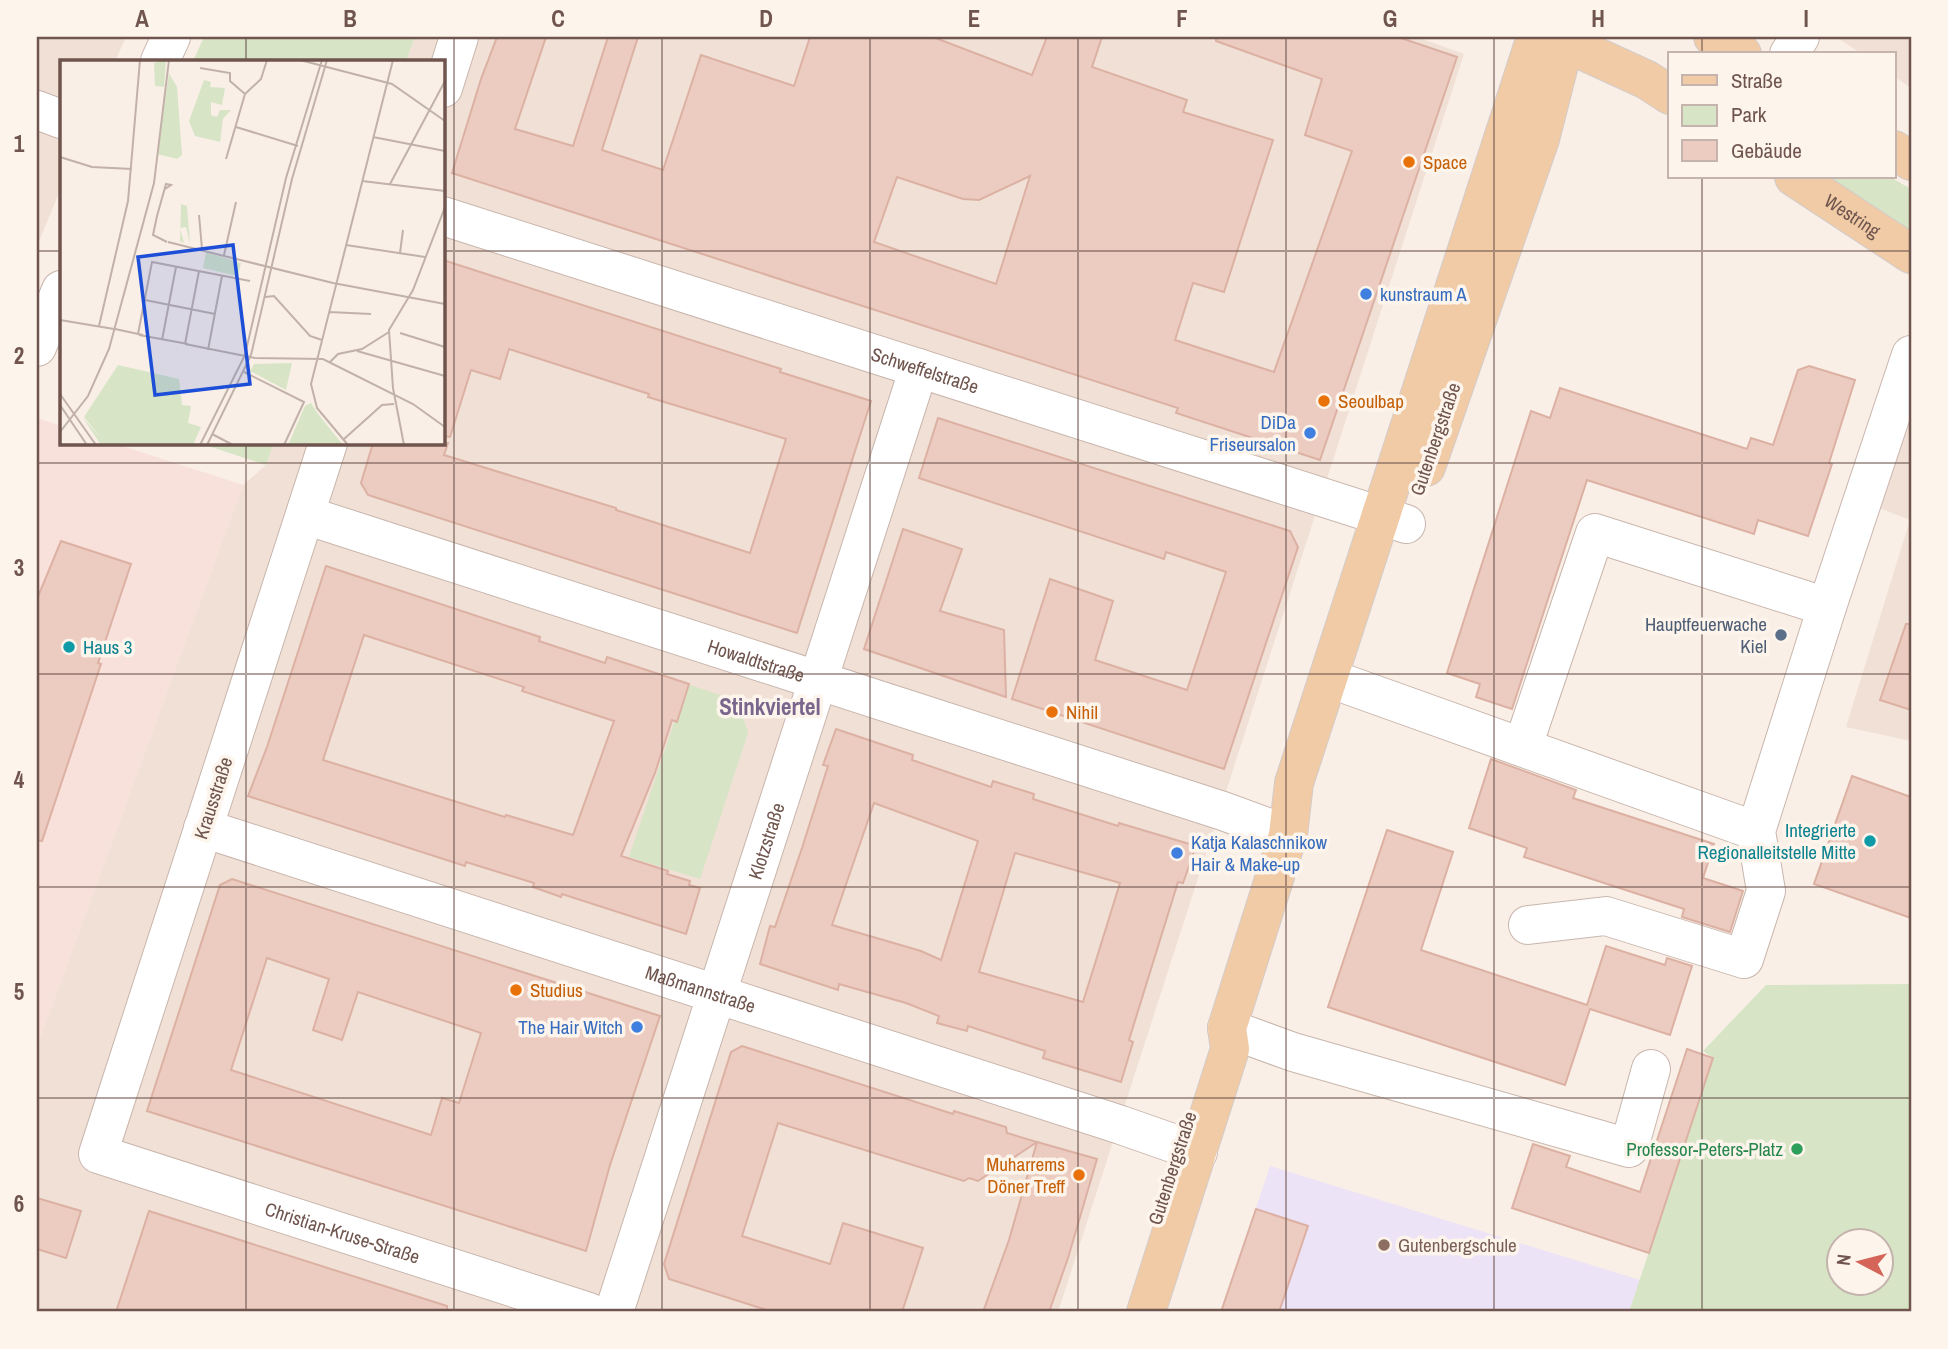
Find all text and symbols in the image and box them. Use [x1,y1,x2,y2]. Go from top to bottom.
text: A [135,3,149,34]
text: B [343,3,357,34]
text: C [551,3,565,34]
text: D [759,3,773,34]
text: E [968,3,980,34]
text: F [1176,3,1188,34]
text: G [1383,3,1397,34]
text: H [1591,3,1605,34]
text: I [1803,3,1809,34]
legend [1668,52,1896,178]
inset map [60,60,444,444]
text: Straße [1731,66,1783,95]
text: Park [1731,100,1767,129]
text: 1 [14,128,25,159]
text: Gebäude [1731,136,1802,165]
place label: Space [1423,149,1467,175]
marker: Space [1401,154,1417,170]
street label: Westring [1819,188,1886,244]
place label: kunstraum A [1380,281,1467,307]
marker: kunstraum A [1358,286,1374,302]
text: 2 [14,340,24,371]
street label: Schweffelstraße [868,341,982,400]
street label: Gutenbergstraße [1404,379,1466,499]
place label: Seoulbap [1338,388,1404,414]
marker: Seoulbap [1316,393,1332,409]
place label: DiDa Friseursalon [1209,409,1296,457]
marker: DiDa Friseursalon [1302,425,1318,441]
text: 3 [14,552,24,583]
place label: Hauptfeuerwache Kiel [1645,611,1767,659]
marker: Hauptfeuerwache Kiel [1773,627,1789,643]
street label: Howaldtstraße [704,633,808,688]
place label: Haus 3 [83,634,132,660]
marker: Haus 3 [61,639,77,655]
district label: Stinkviertel [719,691,821,722]
place label: Nihil [1066,699,1098,725]
marker: Nihil [1044,704,1060,720]
street label: Krausstraße [188,754,238,842]
text: 4 [14,764,25,795]
street label: Klotzstraße [742,799,791,883]
place label: Integrierte Regionalleitstelle Mitte [1698,817,1856,865]
place label: Katja Kalaschnikow Hair & Make-up [1191,829,1328,877]
marker: Integrierte Regionalleitstelle Mitte [1862,833,1878,849]
marker: Katja Kalaschnikow Hair & Make-up [1169,845,1185,861]
street label: Maßmannstraße [642,959,759,1019]
text: 5 [14,976,24,1007]
place label: Studius [530,977,583,1003]
marker: Studius [508,982,524,998]
place label: The Hair Witch [518,1014,623,1040]
marker: The Hair Witch [629,1019,645,1035]
street label: Gutenbergstraße [1141,1108,1203,1228]
place label: Professor-Peters-Platz [1626,1136,1783,1162]
marker: Professor-Peters-Platz [1789,1141,1805,1157]
place label: Muharrems Döner Treff [986,1151,1066,1199]
marker: Muharrems Döner Treff [1071,1167,1087,1183]
text: 6 [14,1188,24,1219]
street label: Christian-Kruse-Straße [262,1196,423,1270]
north arrow [1826,1226,1896,1296]
place label: Gutenbergschule [1398,1232,1517,1258]
marker: Gutenbergschule [1376,1237,1392,1253]
text: N [1830,1253,1857,1267]

